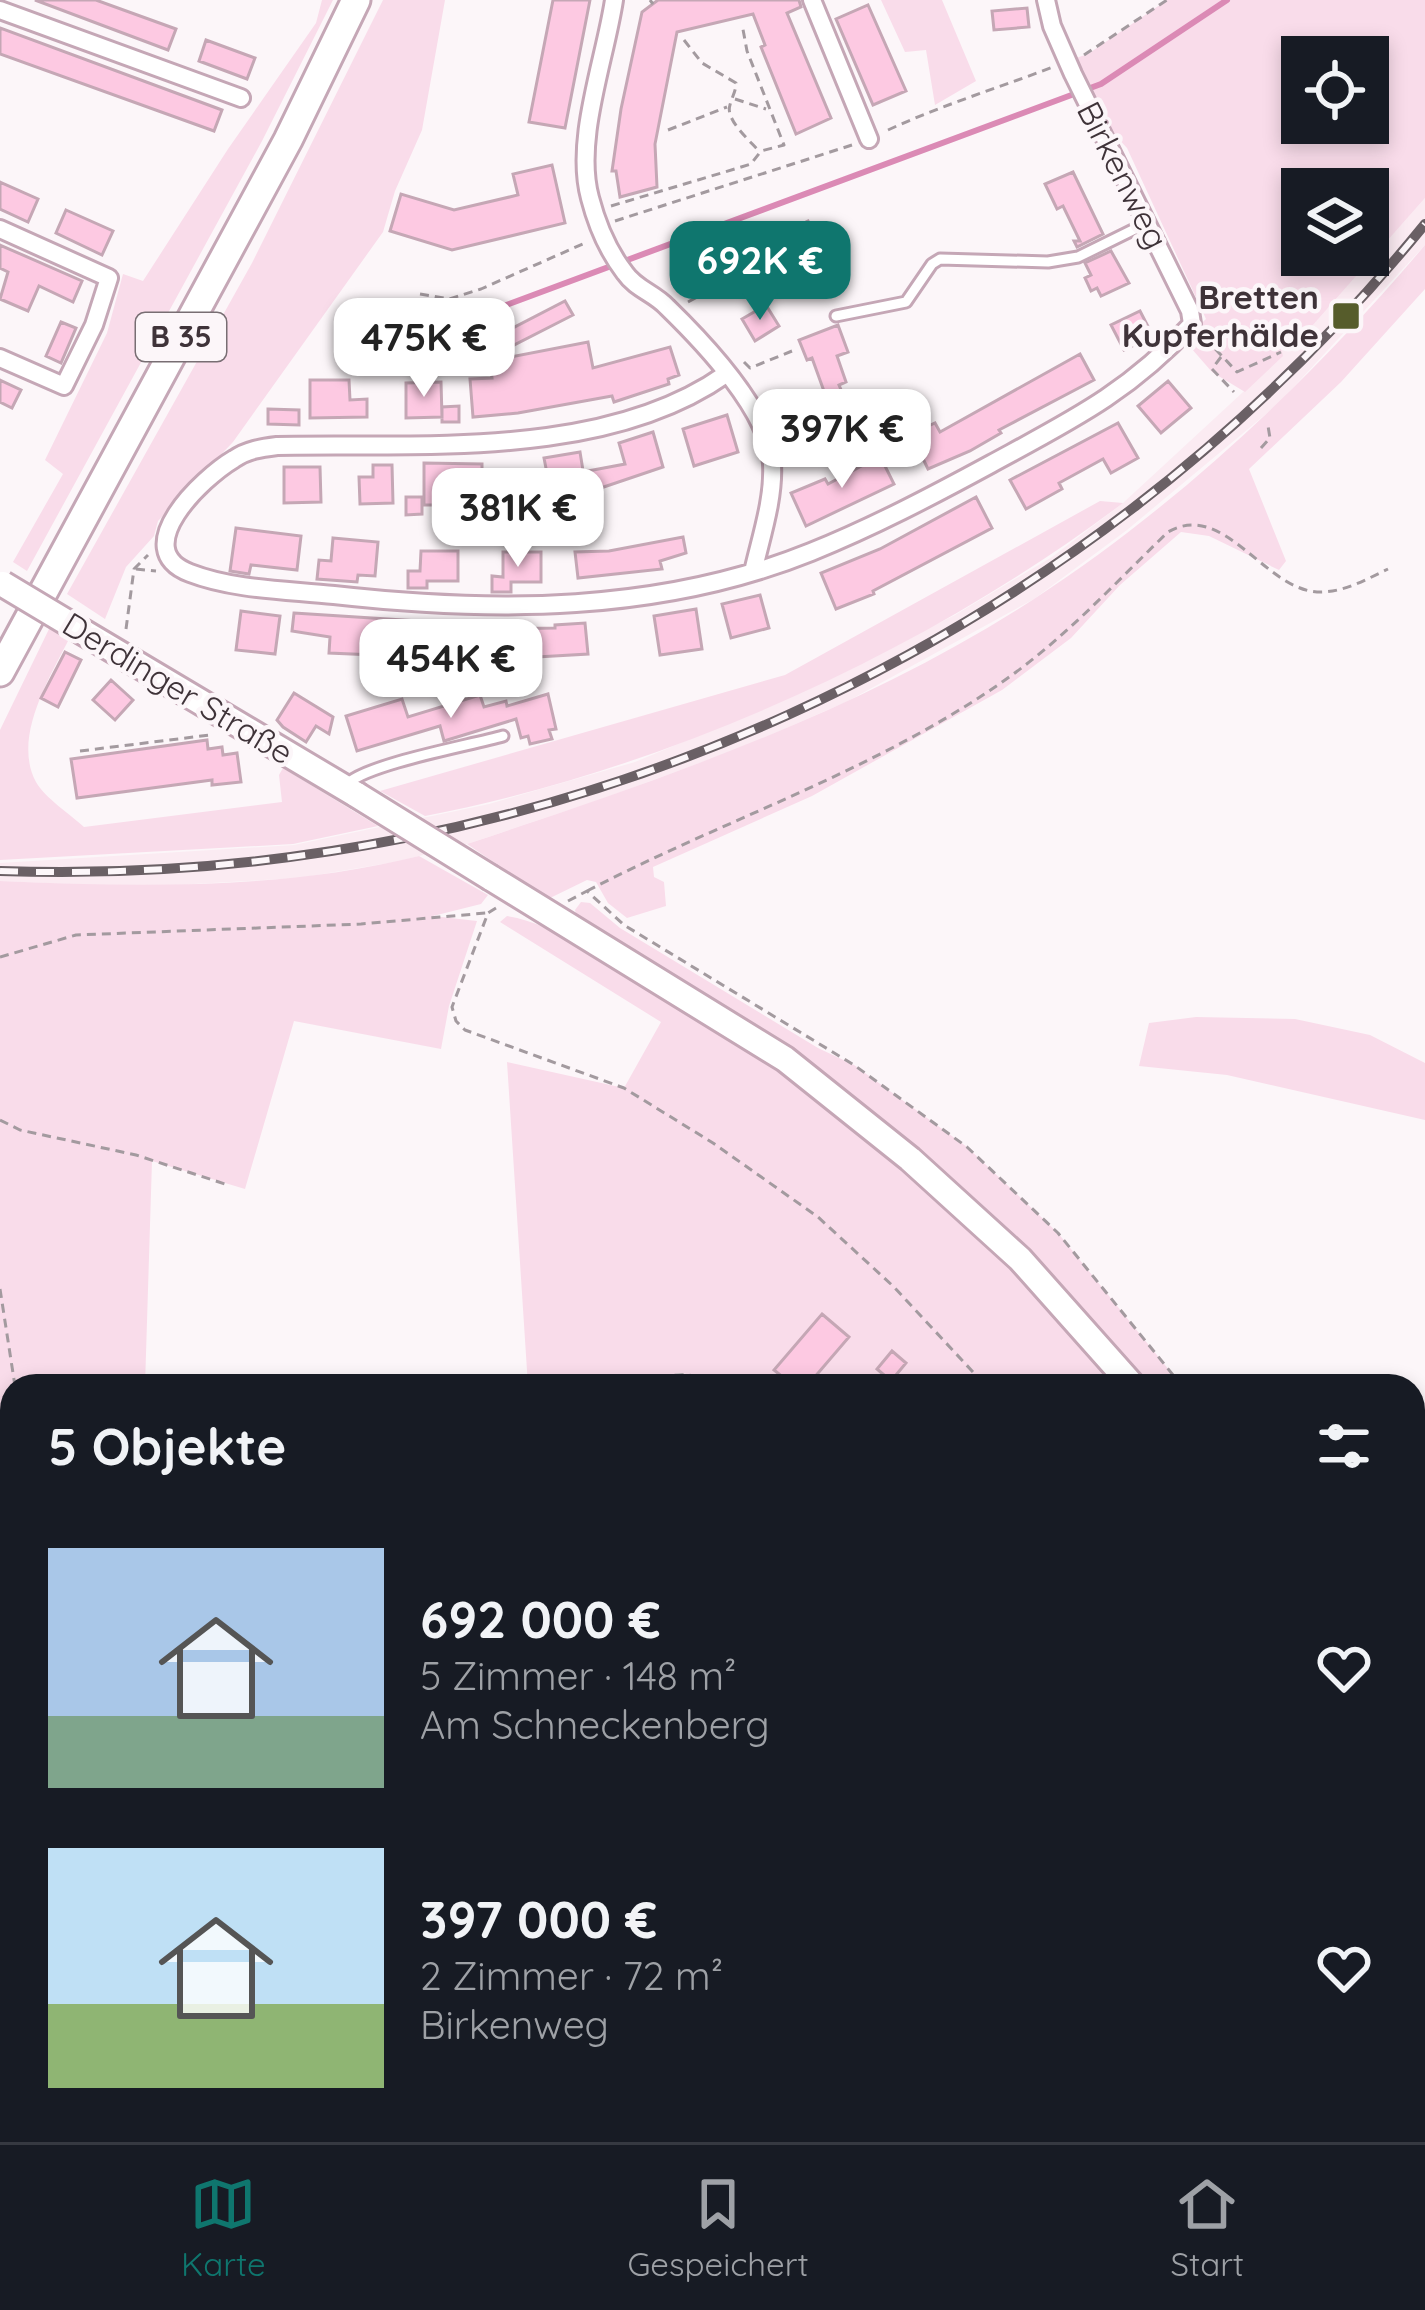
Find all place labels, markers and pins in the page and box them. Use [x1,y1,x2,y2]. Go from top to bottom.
pin: 692K € [662,221,858,323]
place label: Bretten Kupferhälde [1122,276,1319,355]
pin: 475K € [326,298,522,400]
marker: Bretten Kupferhälde [1330,300,1362,332]
pin: 397K € [744,389,940,491]
pin: 381K € [420,468,616,570]
pin: 454K € [353,619,549,721]

